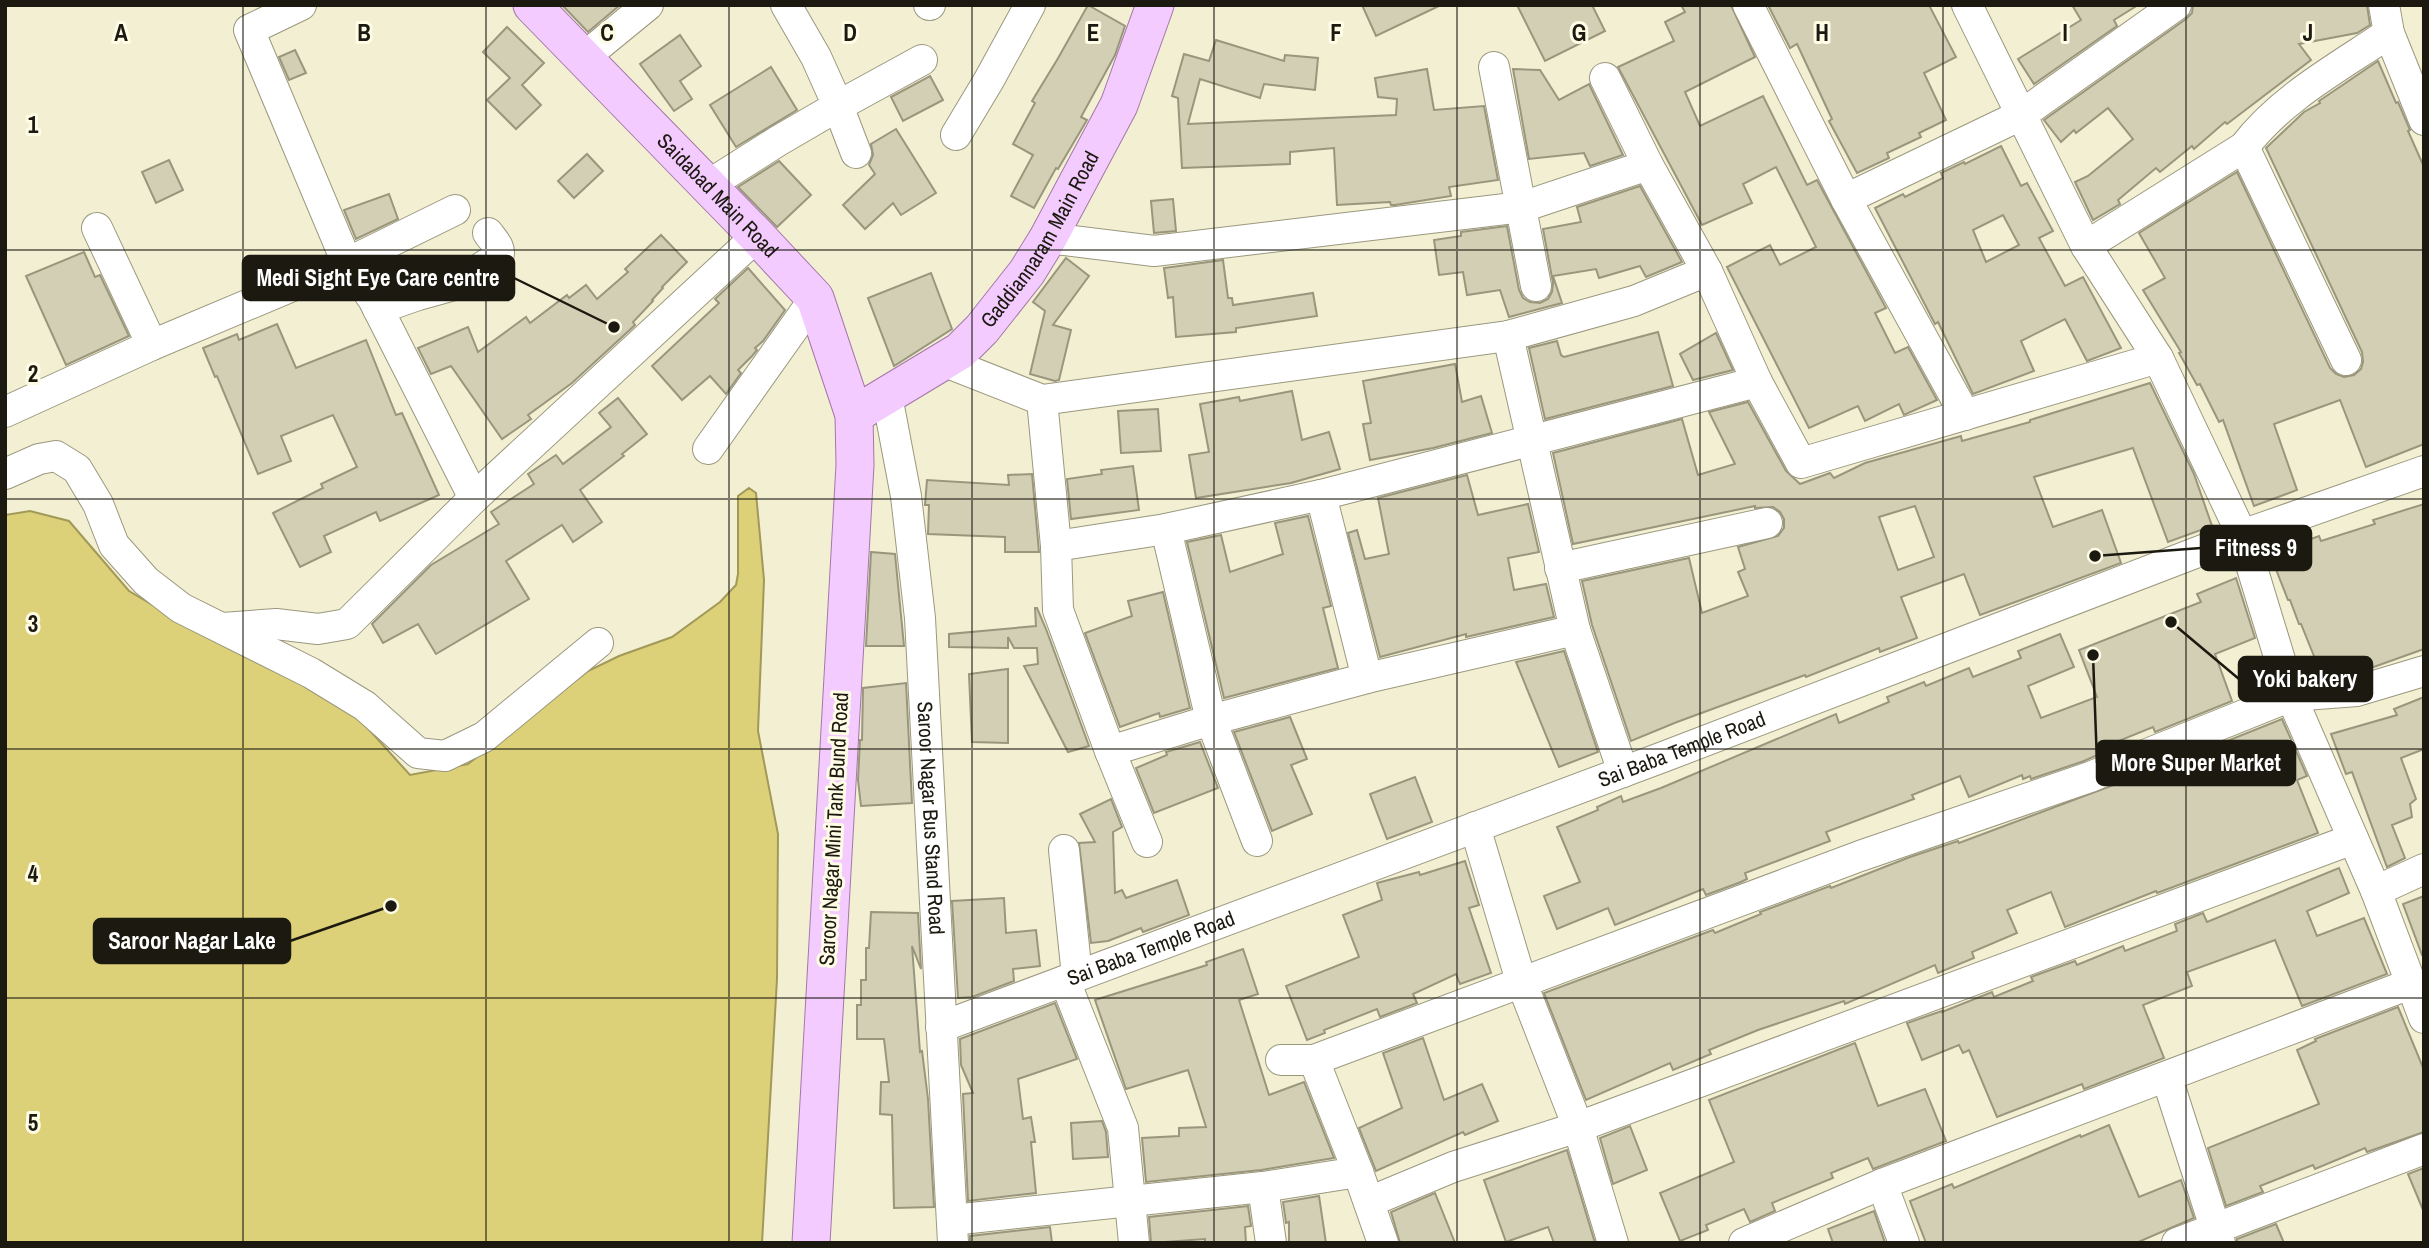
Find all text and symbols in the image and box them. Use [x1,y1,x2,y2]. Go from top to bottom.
text: A [114,17,128,48]
text: B [357,17,371,48]
text: C [600,17,614,48]
text: D [843,17,857,48]
text: E [1087,17,1099,48]
text: F [1330,17,1342,48]
text: G [1572,17,1586,48]
text: H [1815,17,1829,48]
text: I [2062,17,2068,48]
text: J [2303,17,2313,48]
text: 1 [28,109,39,140]
street label: Saidabad Main Road [651,127,785,264]
street label: Gaddiannaram Main Road [973,146,1106,334]
callout: Medi Sight Eye Care centre [243,256,514,300]
text: Medi Sight Eye Care centre [256,262,500,293]
text: 2 [28,358,38,389]
callout: Fitness 9 [2201,526,2311,570]
text: Fitness 9 [2215,532,2297,563]
text: 3 [28,608,38,639]
callout: Yoki bakery [2239,657,2372,701]
text: Yoki bakery [2253,663,2358,694]
street label: Saroor Nagar Mini Tank Bund Road [812,692,855,966]
street label: Saroor Nagar Bus Stand Road [910,701,952,936]
street label: Sai Baba Temple Road [1594,704,1769,794]
callout: More Super Market [2097,741,2295,785]
text: More Super Market [2111,747,2281,778]
text: 4 [28,858,39,889]
street label: Sai Baba Temple Road [1063,904,1239,993]
callout: Saroor Nagar Lake [94,919,290,963]
text: Saroor Nagar Lake [108,925,276,956]
text: 5 [28,1107,38,1138]

